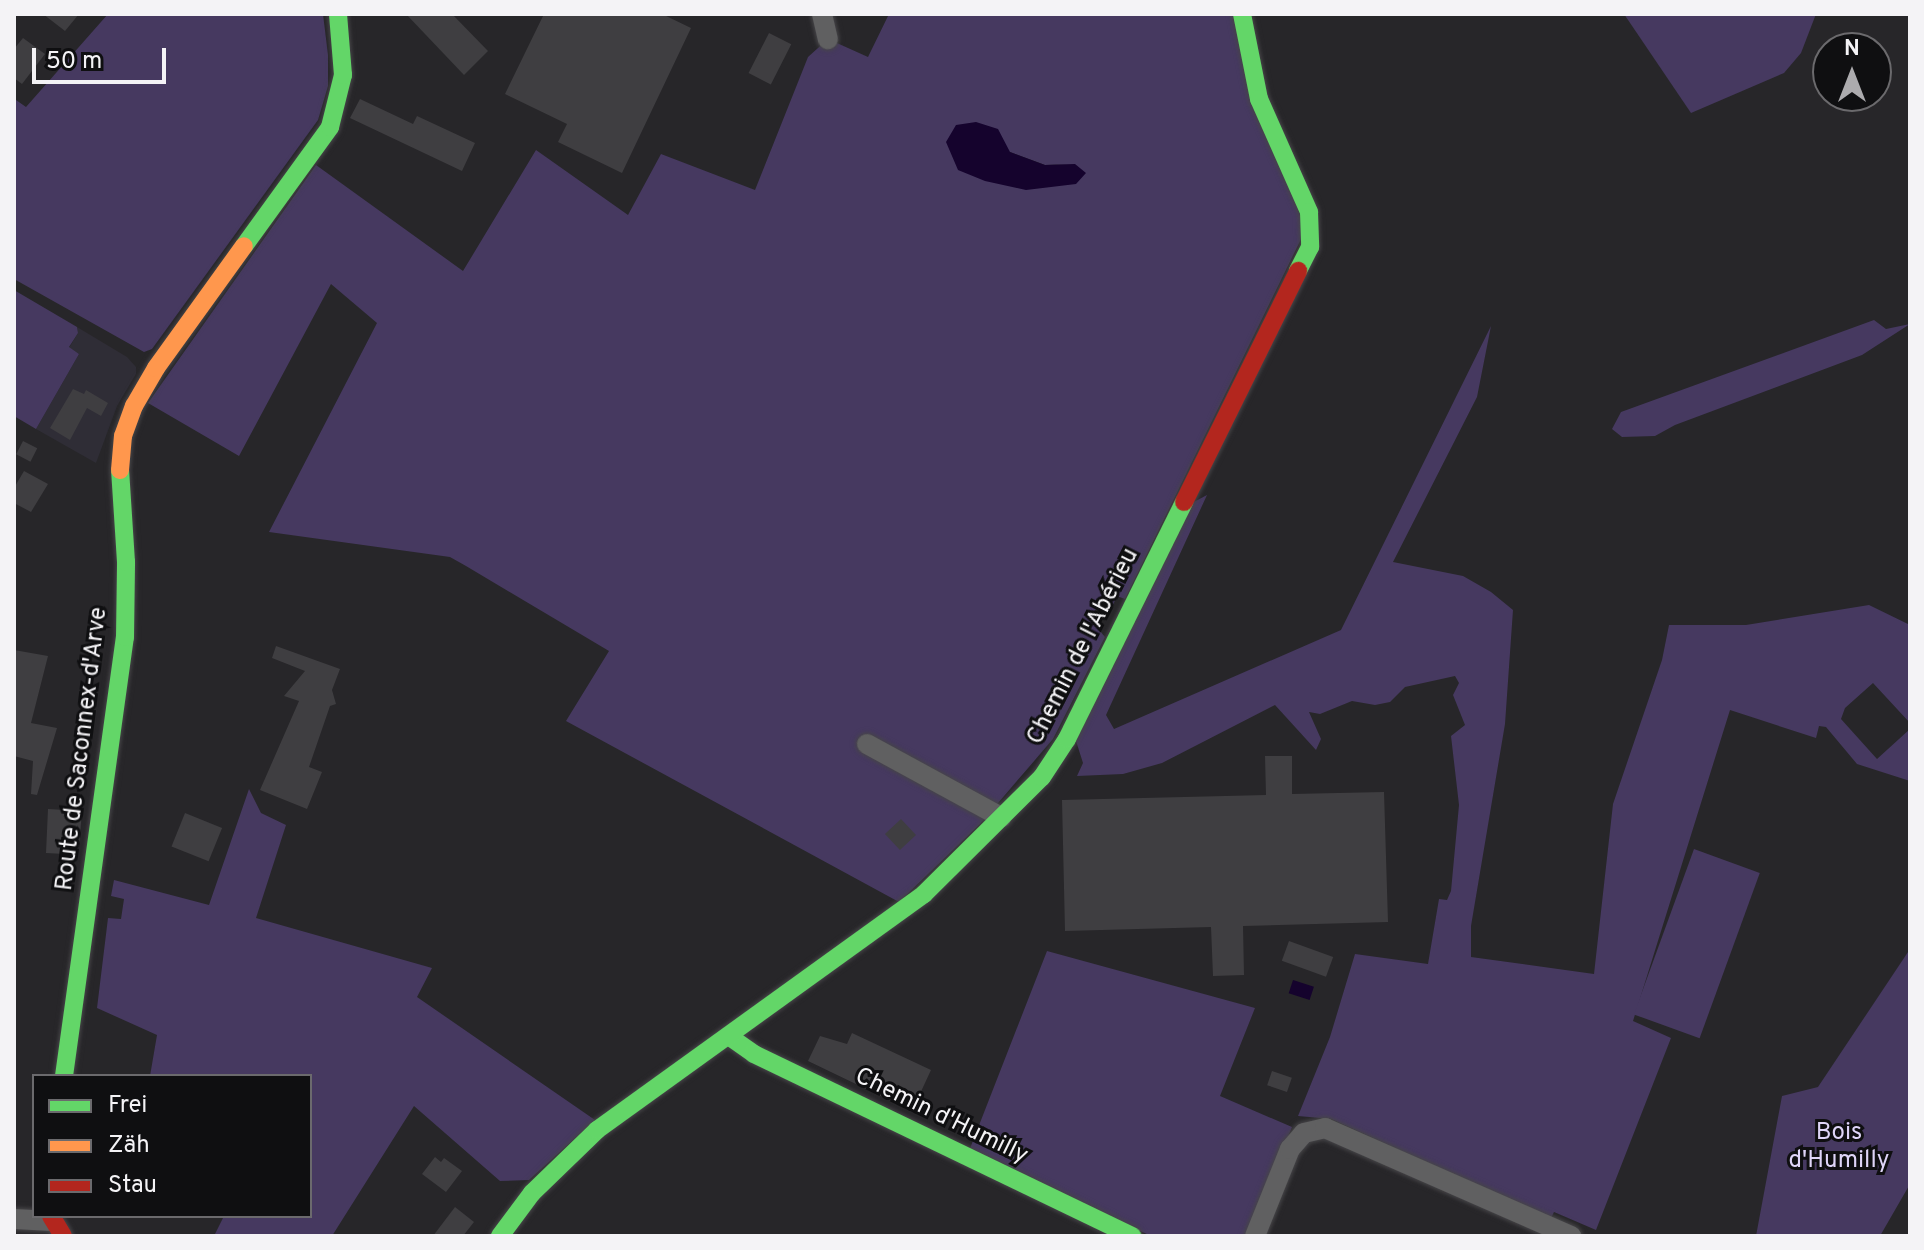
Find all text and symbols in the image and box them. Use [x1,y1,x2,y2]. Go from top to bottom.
scale bar [36,32,170,82]
north arrow [1812,32,1892,112]
text: N [1844,36,1860,63]
text: 50 m [46,47,102,77]
street label: Chemin de l'Abérieu [1022,544,1146,750]
street label: Route de Saconnex-d'Arve [51,606,115,892]
street label: Chemin d'Humilly [850,1063,1032,1171]
legend [32,1074,312,1218]
text: Frei [108,1091,147,1121]
park label: Bois d'Humilly [1789,1120,1889,1176]
text: Zäh [108,1131,150,1161]
text: Stau [108,1171,157,1201]

